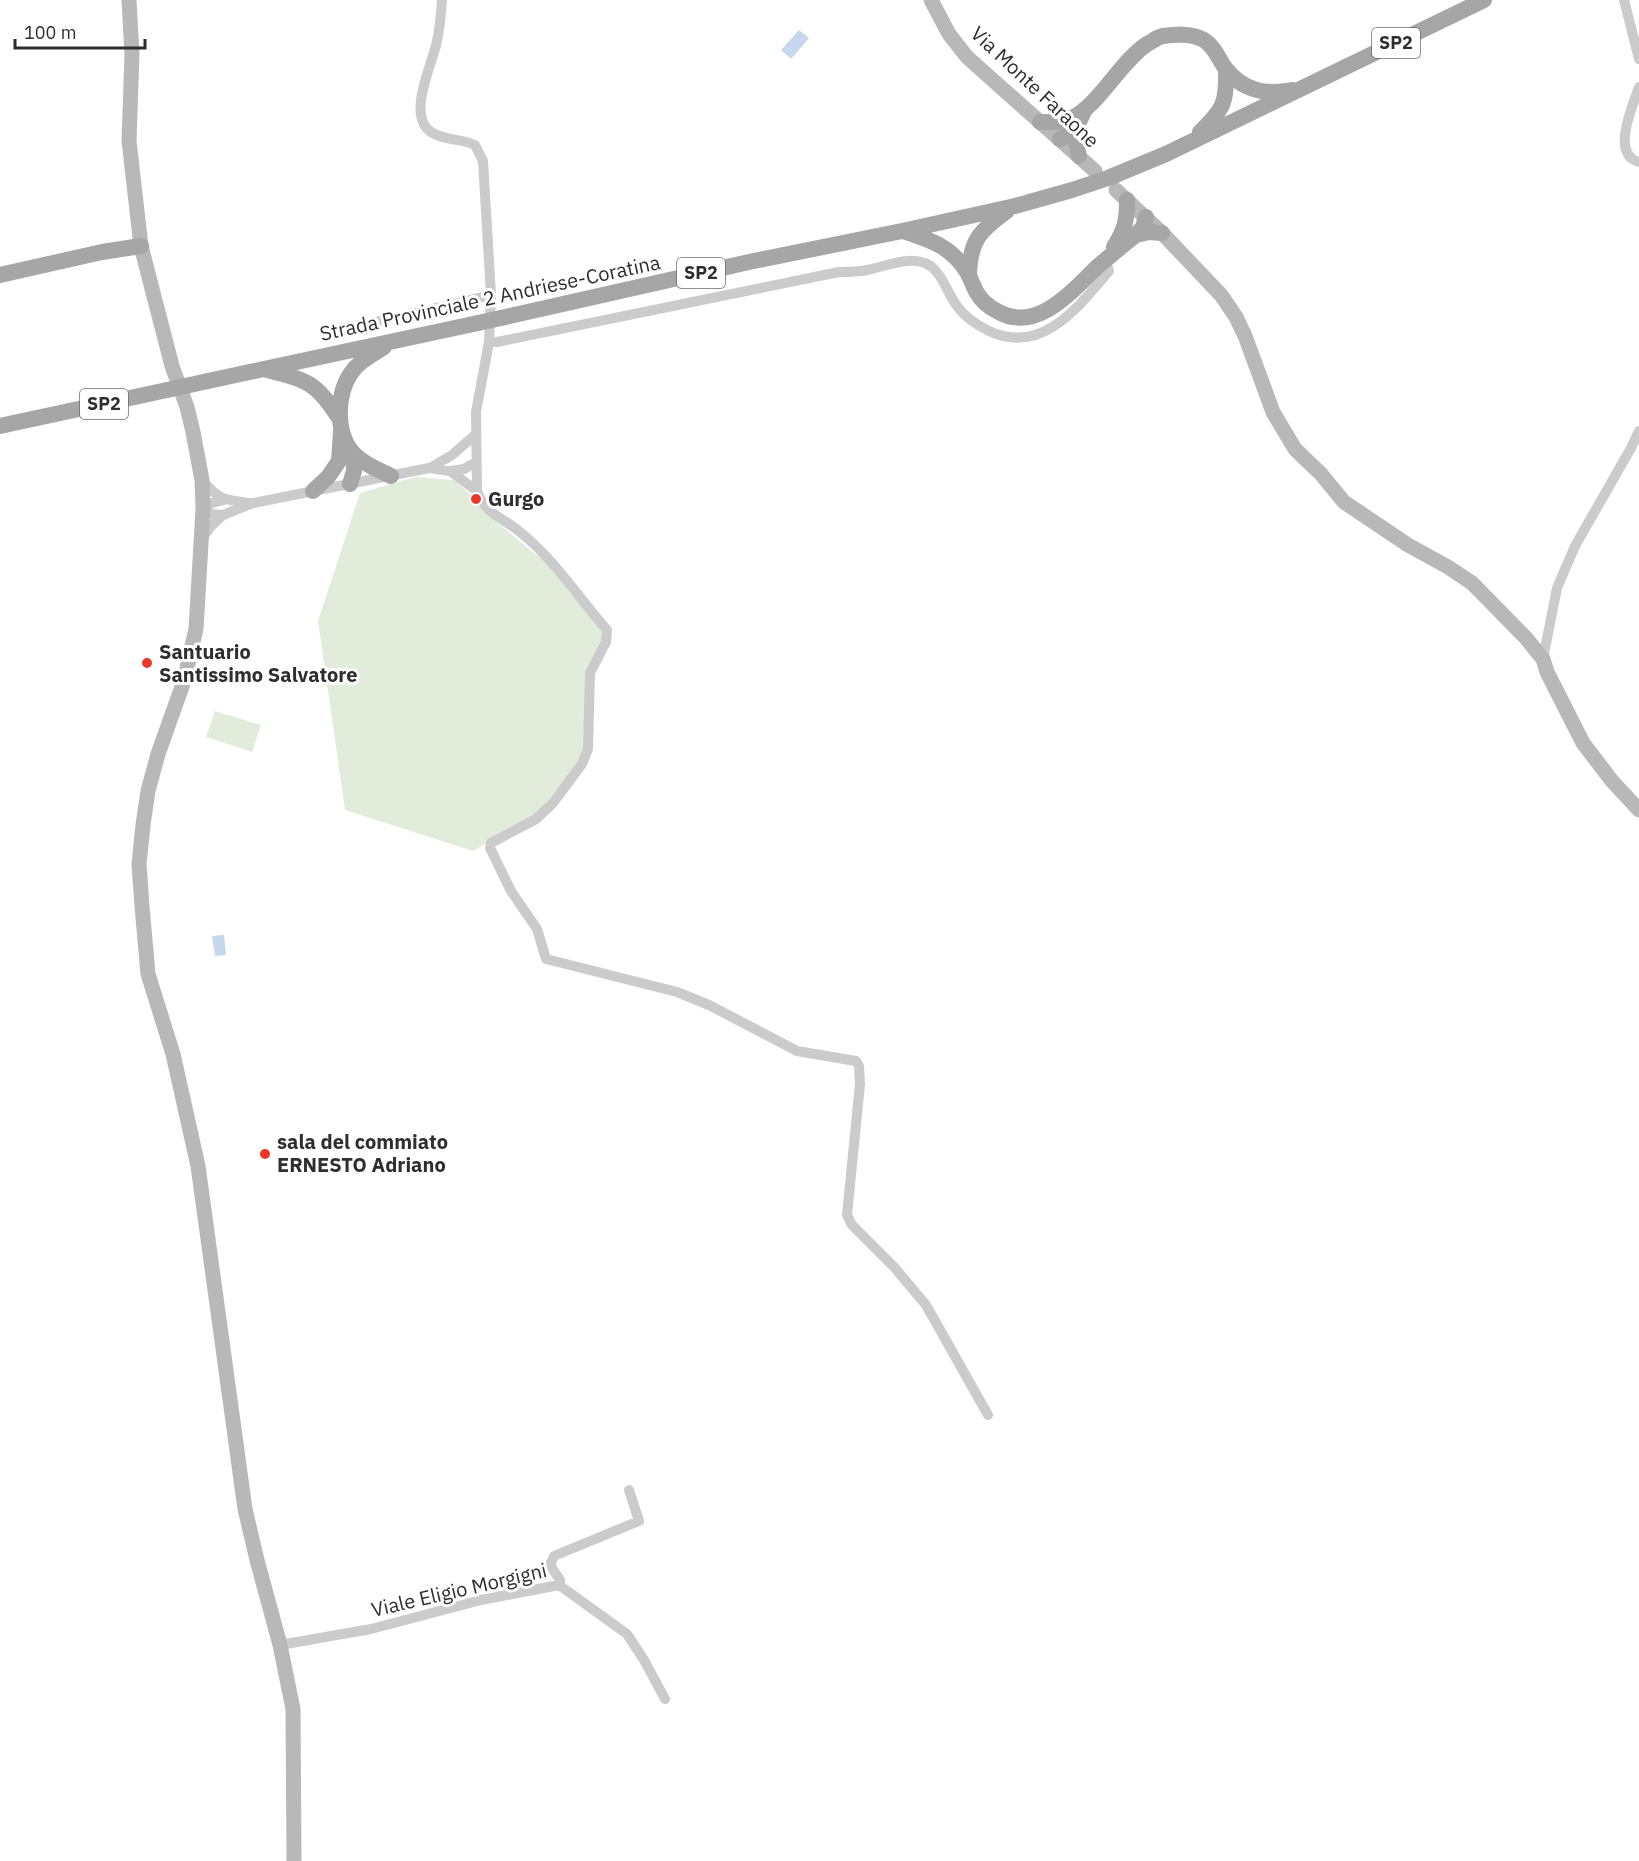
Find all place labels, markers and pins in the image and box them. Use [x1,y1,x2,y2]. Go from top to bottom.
place label: Gurgo [488,485,544,512]
marker: Gurgo [469,492,483,506]
place label: Santuario Santissimo Salvatore [159,638,358,688]
marker: Santuario Santissimo Salvatore [140,656,154,670]
place label: sala del commiato ERNESTO Adriano [277,1128,448,1178]
marker: sala del commiato ERNESTO Adriano [258,1147,272,1161]

